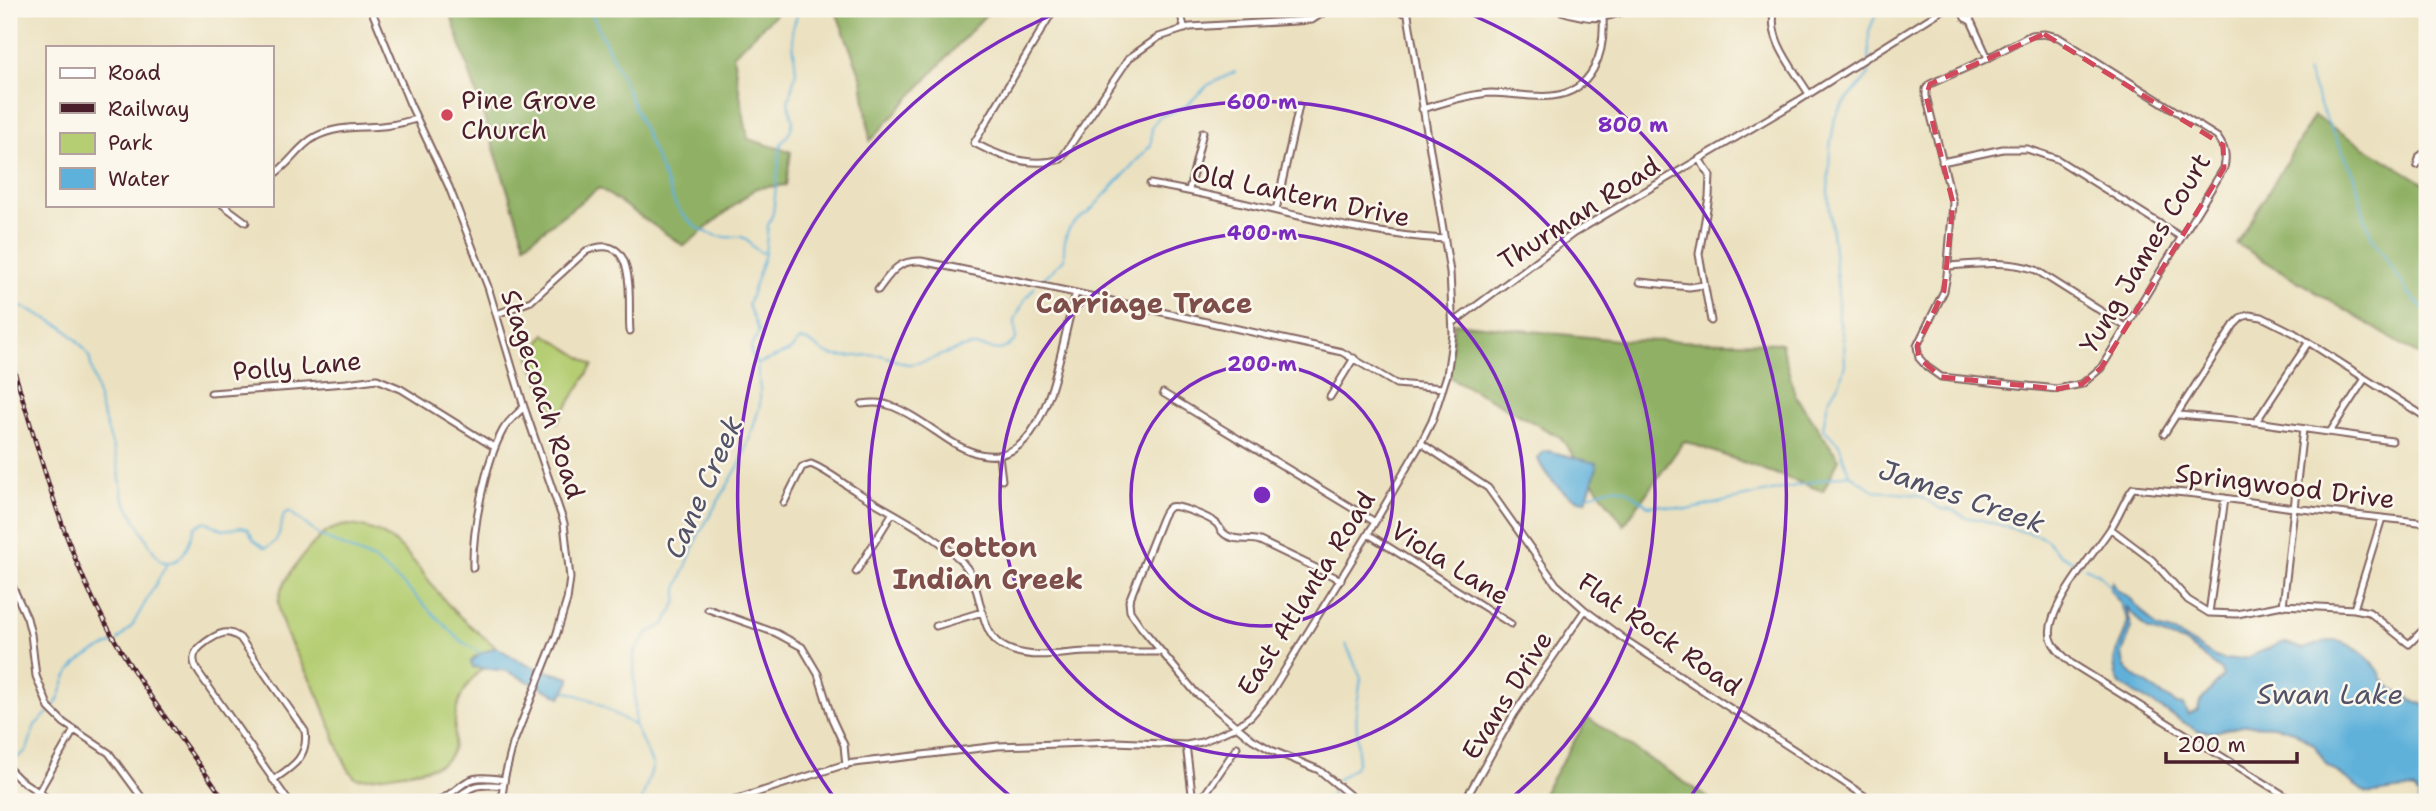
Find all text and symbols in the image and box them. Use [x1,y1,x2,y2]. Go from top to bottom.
legend [46,46,273,206]
text: Road [108,59,161,87]
place label: Pine Grove Church [461,82,597,147]
text: 600 m [1227,88,1297,116]
text: Railway [108,95,190,123]
marker: Pine Grove Church [439,107,455,123]
text: 800 m [1598,111,1668,139]
text: Park [108,129,153,157]
street label: Yung James Court [2071,146,2218,359]
street label: Thurman Road [1491,147,1666,278]
street label: Old Lantern Drive [1189,154,1414,235]
text: Water [108,165,170,193]
text: 400 m [1227,219,1297,247]
district label: Carriage Trace [1035,284,1253,322]
street label: Stagecoach Road [493,285,594,503]
street label: Polly Lane [231,342,363,389]
text: 200 m [1227,350,1297,378]
water label: Cane Creek [655,410,751,564]
water label: James Creek [1874,450,2050,542]
street label: Springwood Drive [2173,455,2397,516]
centre of rings [1250,483,1274,507]
street label: East Atlanta Road [1228,484,1383,702]
street label: Viola Lane [1384,512,1516,613]
district label: Cotton Indian Creek [893,528,1083,598]
street label: Flat Rock Road [1571,564,1749,703]
street label: Evans Drive [1453,624,1560,766]
water label: Swan Lake [2257,675,2403,713]
scale bar [2166,720,2298,764]
text: 200 m [2177,731,2246,759]

